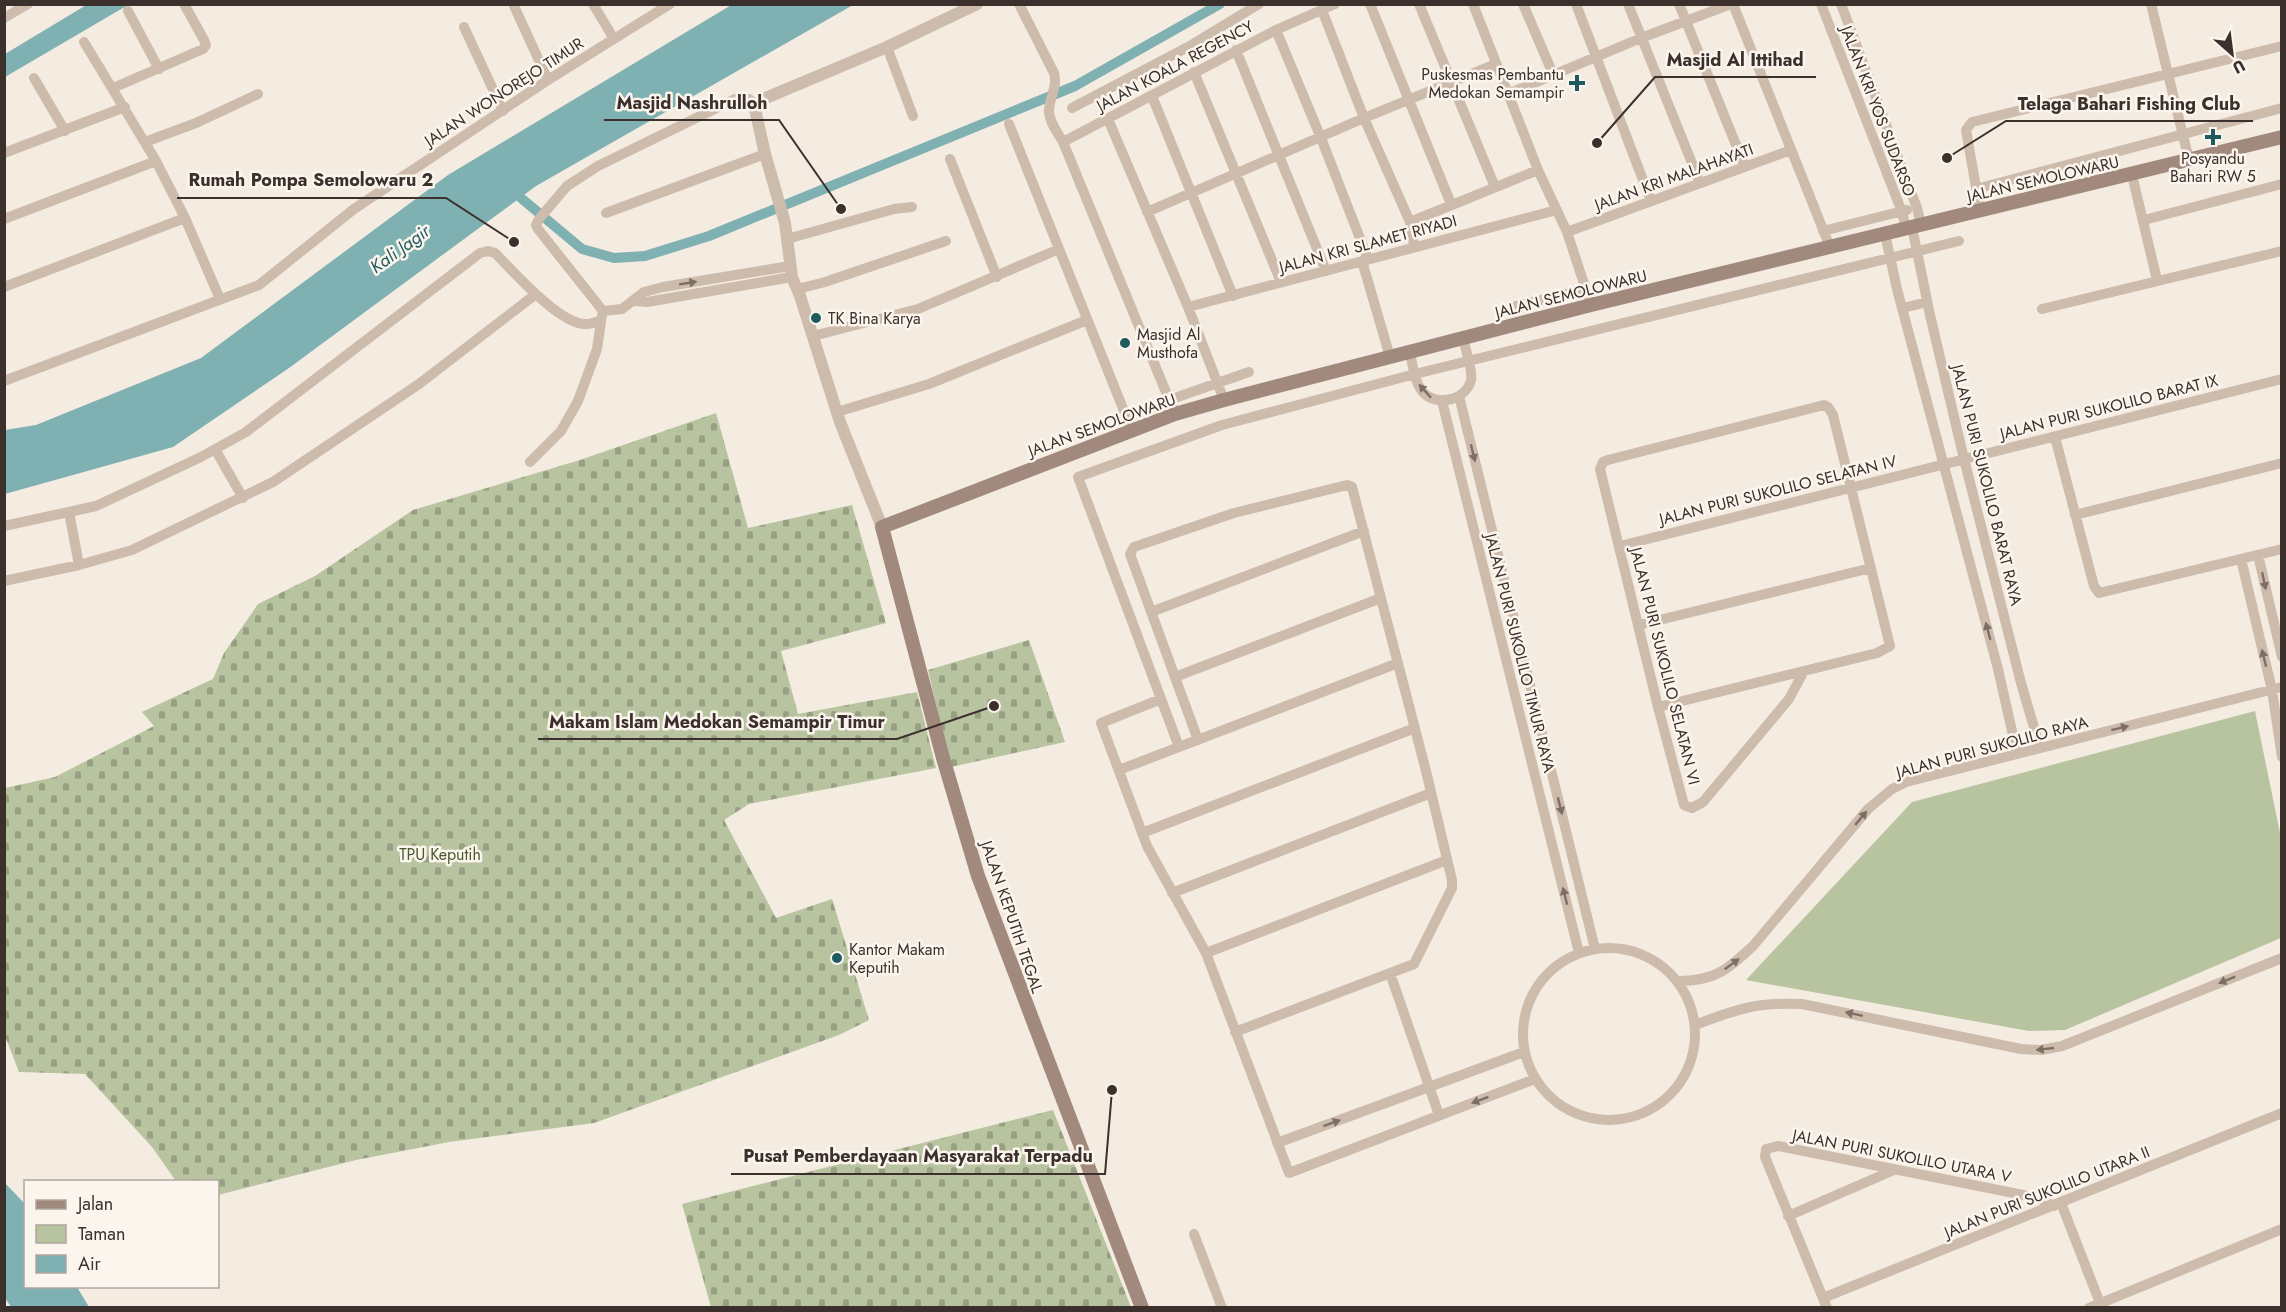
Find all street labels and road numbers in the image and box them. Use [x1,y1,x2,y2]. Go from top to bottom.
street label: JALAN KOALA REGENCY [1091,15,1258,118]
street label: JALAN KRI YOS SUDARSO [1834,20,1921,200]
street label: JALAN WONOREJO TIMUR [418,32,588,153]
street label: JALAN KRI MALAHAYATI [1590,138,1757,217]
street label: JALAN SEMOLOWARU [1963,150,2121,208]
street label: JALAN KRI SLAMET RIYADI [1275,209,1459,279]
street label: JALAN SEMOLOWARU [1491,264,1649,324]
street label: JALAN PURI SUKOLILO BARAT RAYA [1945,360,2028,608]
street label: JALAN PURI SUKOLILO BARAT IX [1996,369,2221,446]
street label: JALAN SEMOLOWARU [1023,388,1179,463]
street label: JALAN PURI SUKOLILO SELATAN IV [1655,449,1900,531]
street label: JALAN PURI SUKOLILO TIMUR RAYA [1479,529,1561,775]
street label: JALAN PURI SUKOLILO SELATAN VI [1624,543,1706,787]
street label: JALAN PURI SUKOLILO RAYA [1892,710,2091,784]
street label: JALAN KEPUTIH TEGAL [974,836,1049,997]
street label: JALAN PURI SUKOLILO UTARA V [1789,1123,2014,1189]
street label: JALAN PURI SUKOLILO UTARA II [1939,1140,2153,1245]

